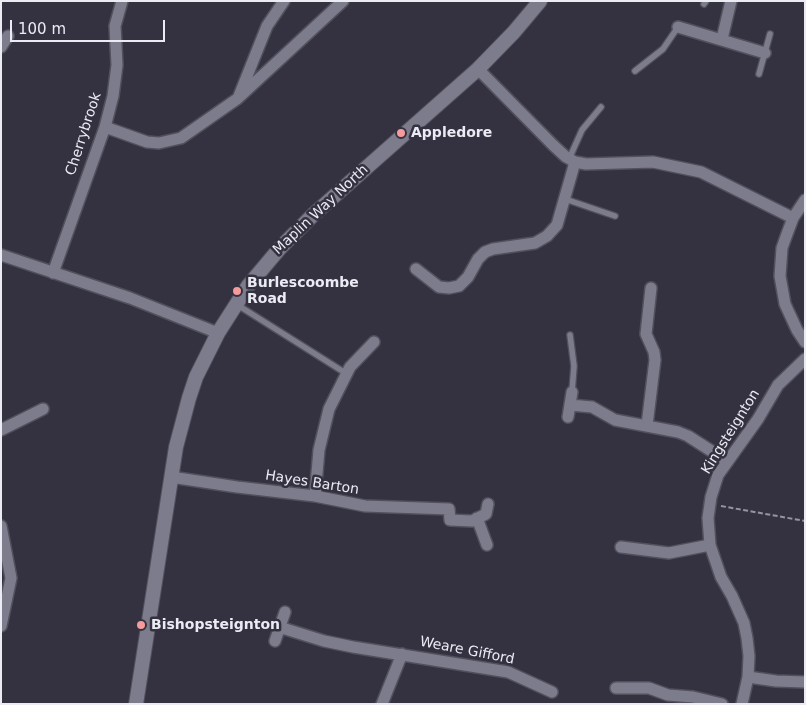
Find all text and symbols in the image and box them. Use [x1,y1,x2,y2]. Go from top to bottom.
scale bar [12,10,168,42]
text: 100 m [18,20,66,38]
street label: Cherrybrook [63,90,105,178]
place label: Appledore [411,125,492,141]
marker: Appledore [395,127,407,139]
street label: Maplin Way North [270,162,372,258]
place label: Burlescoombe Road [247,275,359,308]
marker: Burlescoombe Road [231,285,243,297]
street label: Kingsteignton [698,387,764,477]
street label: Hayes Barton [264,467,360,499]
place label: Bishopsteignton [151,617,280,633]
marker: Bishopsteignton [135,619,147,631]
street label: Weare Gifford [418,634,516,668]

